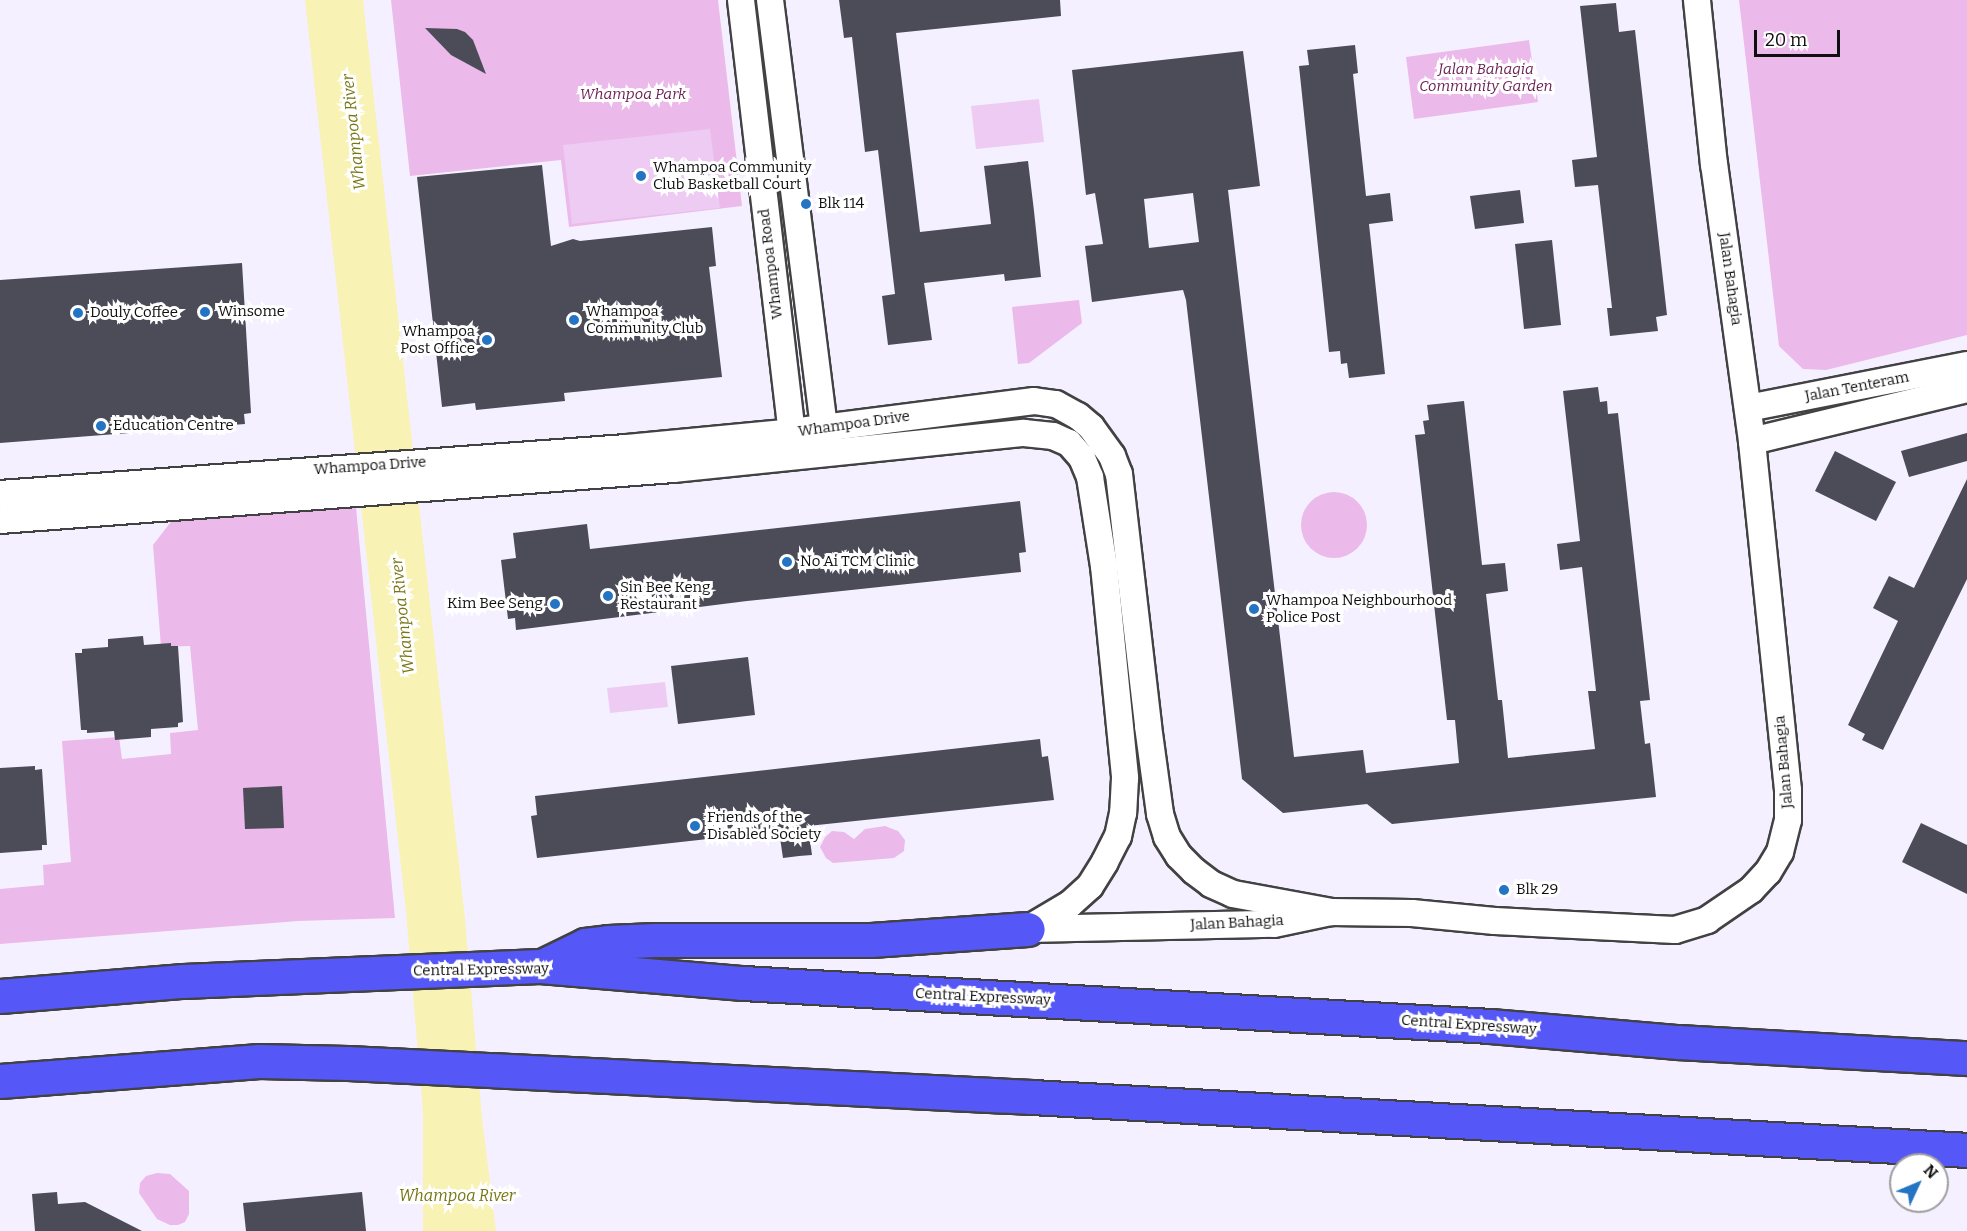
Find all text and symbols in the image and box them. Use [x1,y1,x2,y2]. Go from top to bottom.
scale bar [1757,18,1842,56]
text: 20 m [1765,29,1807,51]
park label: Jalan Bahagia Community Garden [1419,60,1553,95]
water label: Whampoa River [338,73,370,191]
park label: Whampoa Park [580,86,686,104]
place label: Whampoa Community Club Basketball Court [653,158,812,193]
marker: Whampoa Community Club Basketball Court [634,169,648,183]
place label: Blk 114 [818,195,864,213]
marker: Blk 114 [799,197,813,211]
street label: Whampoa Road [755,208,787,320]
street label: Jalan Bahagia [1715,232,1745,326]
place label: Whampoa Community Club [586,302,704,337]
marker: Winsome [196,303,214,321]
place label: Winsome [218,303,285,321]
place label: Douly Coffee [90,304,178,322]
marker: Douly Coffee [71,306,85,320]
marker: Whampoa Community Club [567,313,581,327]
place label: Whampoa Post Office [400,322,475,357]
marker: Whampoa Post Office [480,333,494,347]
street label: Jalan Tenteram [1804,368,1910,406]
street label: Whampoa Drive [797,407,911,441]
place label: Education Centre [113,417,234,435]
marker: Education Centre [94,419,108,433]
street label: Whampoa Drive [313,453,427,479]
marker: No Ai TCM Clinic [778,553,796,571]
place label: No Ai TCM Clinic [800,553,915,571]
water label: Whampoa River [387,557,419,675]
place label: Sin Bee Keng Restaurant [620,578,710,613]
marker: Sin Bee Keng Restaurant [601,589,615,603]
place label: Whampoa Neighbourhood Police Post [1266,591,1452,626]
place label: Kim Bee Seng [447,595,543,613]
marker: Kim Bee Seng [548,597,562,611]
marker: Whampoa Neighbourhood Police Post [1247,602,1261,616]
street label: Jalan Bahagia [1771,715,1797,809]
place label: Friends of the Disabled Society [707,808,821,843]
marker: Friends of the Disabled Society [688,819,702,833]
place label: Blk 29 [1516,881,1558,899]
marker: Blk 29 [1497,883,1511,897]
street label: Jalan Bahagia [1190,912,1284,934]
street label: Central Expressway [413,960,549,980]
street label: Central Expressway [915,984,1051,1010]
street label: Central Expressway [1401,1011,1537,1039]
north arrow [1889,1153,1949,1213]
text: N [1920,1160,1942,1183]
water label: Whampoa River [399,1186,515,1206]

